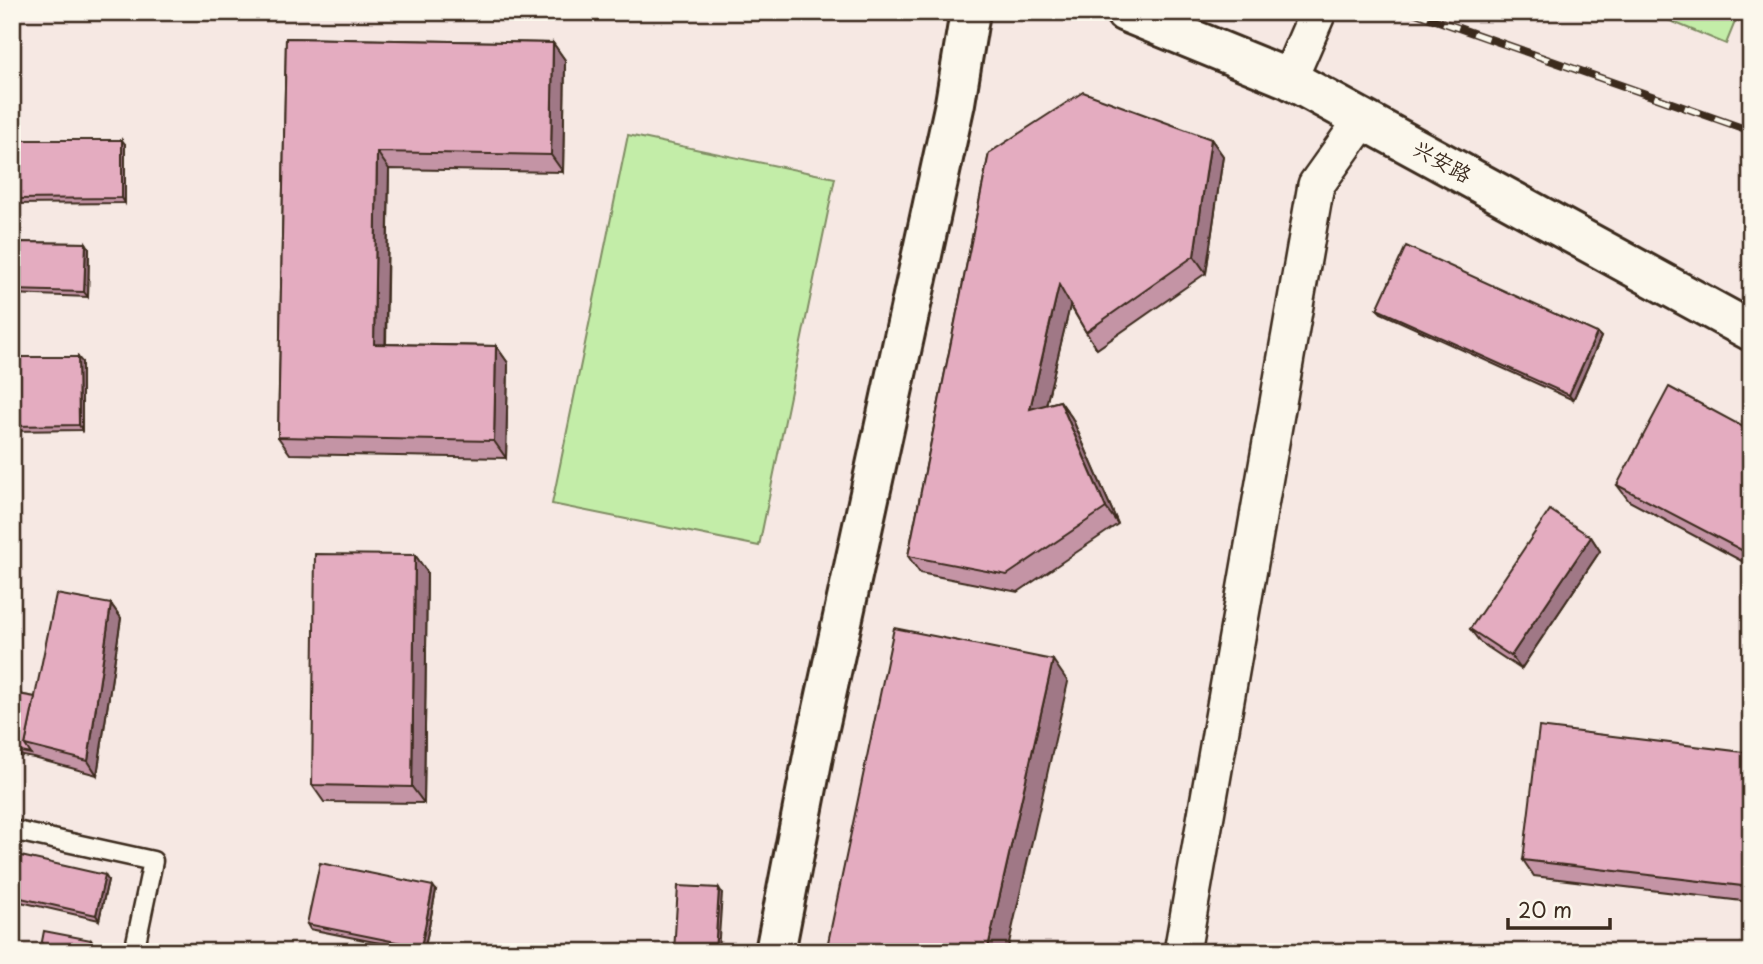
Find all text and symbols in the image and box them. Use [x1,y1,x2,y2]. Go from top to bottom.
street label: 兴安路 [1408,131,1478,190]
scale bar [1508,887,1609,931]
text: 20 m [1518,893,1572,925]

